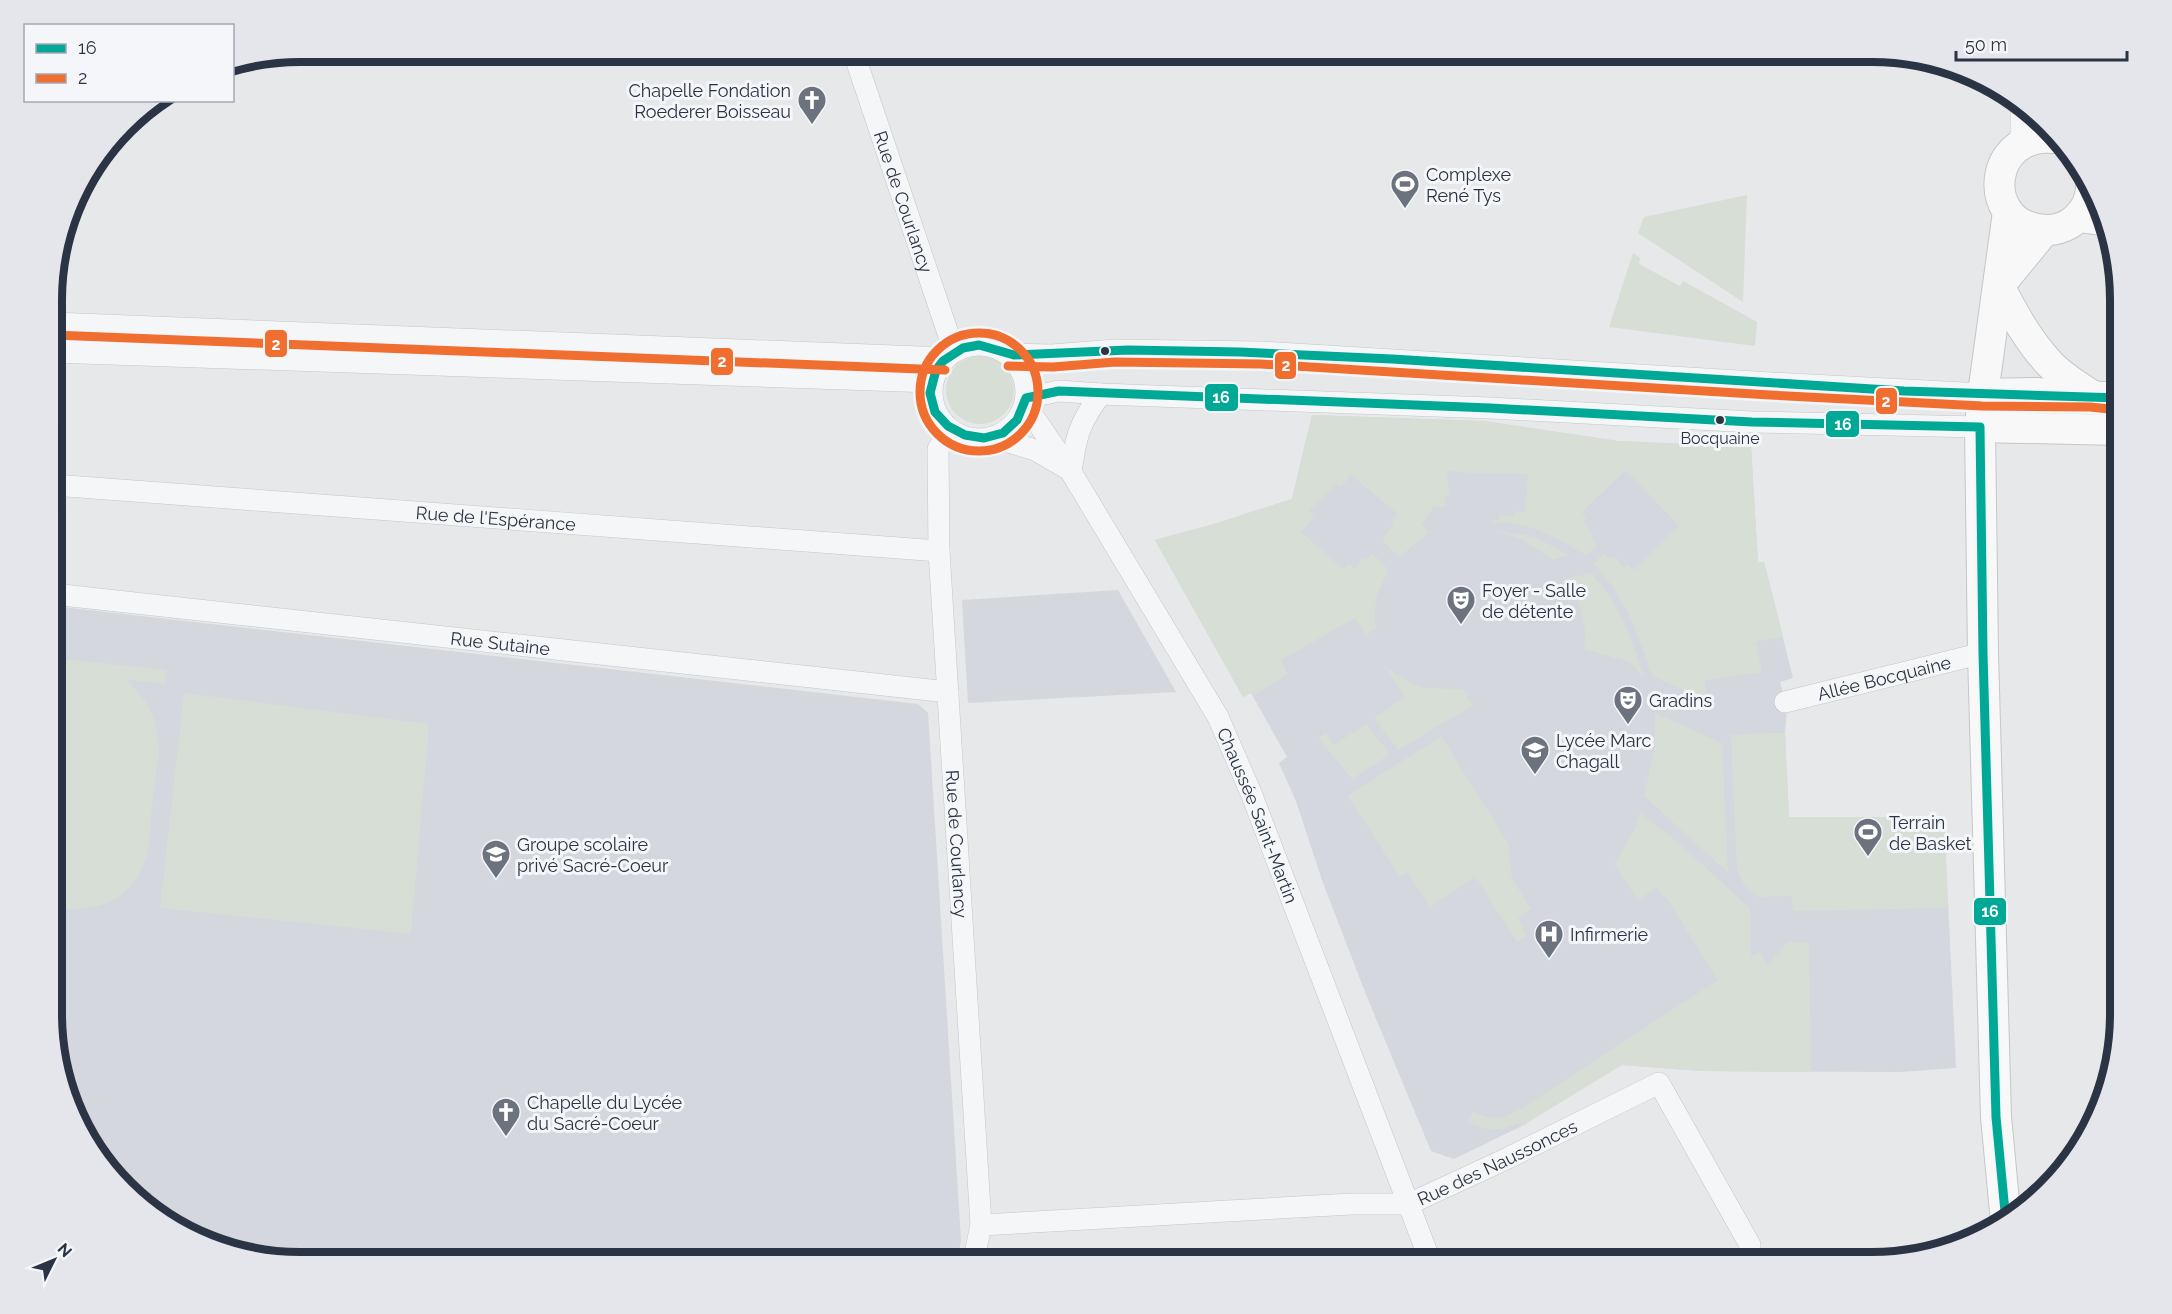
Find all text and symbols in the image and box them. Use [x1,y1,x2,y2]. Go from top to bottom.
legend [24,24,234,102]
scale bar [1956,24,2127,62]
text: 50 m [1965,34,2007,55]
text: 16 [78,37,97,58]
text: 2 [78,67,87,88]
place label: Chapelle Fondation Roederer Boisseau [628,80,791,122]
church icon: Chapelle Fondation Roederer Boisseau [796,84,828,126]
street label: Rue de Courlancy [870,128,937,276]
place label: Complexe René Tys [1426,164,1511,206]
sports icon: Complexe René Tys [1389,168,1421,210]
line badge: 2 [264,329,288,358]
text: 2 [271,335,281,354]
unlabelled marker [1099,345,1111,357]
line badge: 2 [710,347,734,376]
line badge: 2 [1274,351,1297,380]
text: 2 [717,352,727,371]
text: 2 [1281,356,1291,375]
line badge: 16 [1204,383,1239,412]
line badge: 2 [1875,387,1898,415]
text: 16 [1212,388,1230,407]
text: 2 [1881,392,1891,411]
line badge: 16 [1825,410,1860,438]
marker: Bocquaine [1714,414,1726,426]
text: 16 [1834,415,1852,434]
place label: Bocquaine [1680,429,1760,448]
street label: Rue de l'Espérance [415,502,577,534]
place label: Foyer - Salle de détente [1482,580,1587,622]
theatre icon: Foyer - Salle de détente [1445,584,1477,626]
street label: Rue Sutaine [449,627,552,659]
street label: Allée Bocquaine [1815,651,1953,704]
theatre icon: Gradins [1612,684,1644,726]
place label: Gradins [1649,690,1713,711]
street label: Chaussée Saint-Martin [1213,724,1303,906]
place label: Lycée Marc Chagall [1556,730,1652,772]
school or university icon: Lycée Marc Chagall [1519,734,1551,776]
street label: Rue de Courlancy [942,769,972,919]
place label: Terrain de Basket [1889,812,1971,854]
sports icon: Terrain de Basket [1852,816,1884,858]
place label: Groupe scolaire privé Sacré-Coeur [517,834,669,876]
school or university icon: Groupe scolaire privé Sacré-Coeur [480,838,512,880]
line badge: 16 [1973,897,2007,926]
text: 16 [1981,902,1999,921]
hospital icon: Infirmerie [1533,918,1565,960]
place label: Infirmerie [1570,924,1649,945]
place label: Chapelle du Lycée du Sacré-Coeur [527,1092,683,1134]
church icon: Chapelle du Lycée du Sacré-Coeur [490,1096,522,1138]
street label: Rue des Naussonces [1414,1115,1581,1209]
north arrow [24,1230,84,1290]
text: N [53,1239,76,1261]

